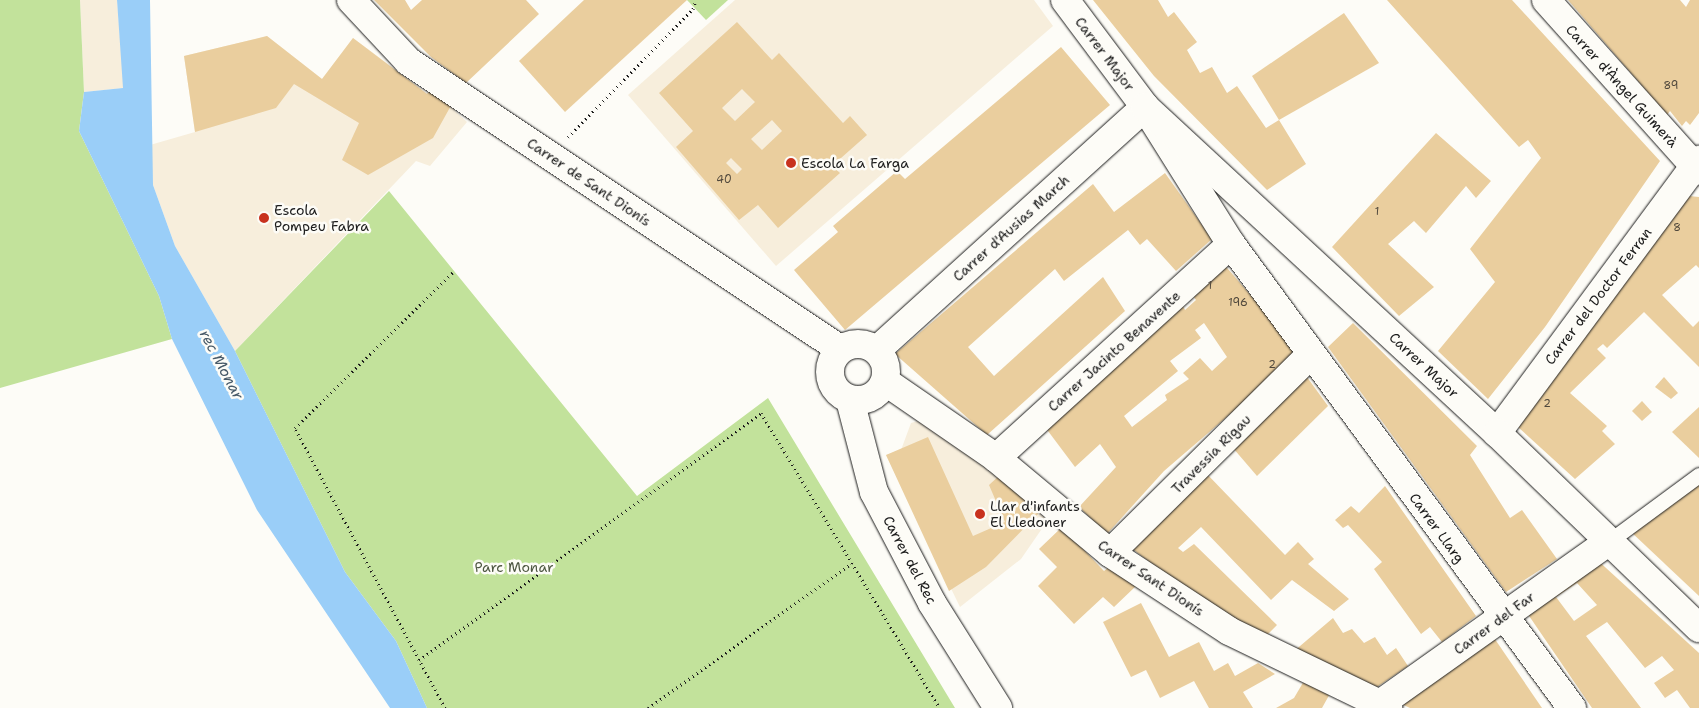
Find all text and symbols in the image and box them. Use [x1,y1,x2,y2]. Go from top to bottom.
street label: Carrer Major [1072,14,1138,94]
street label: Carrer d'Àngel Guimerà [1562,21,1682,151]
house number: 89 [1664,79,1678,93]
street label: Carrer de Sant Dionís [524,134,654,230]
place label: Escola La Farga [801,155,909,171]
marker: Escola La Farga [785,157,797,169]
street label: Carrer d'Ausias March [949,171,1073,285]
house number: 40 [716,173,732,187]
place label: Escola Pompeu Fabra [274,202,369,234]
house number: 1 [1375,205,1379,219]
marker: Escola Pompeu Fabra [258,212,270,224]
house number: 8 [1673,221,1681,235]
street label: Carrer del Doctor Ferran [1541,224,1655,368]
house number: 1 [1208,279,1212,293]
street label: Carrer Jacinto Benavente [1044,287,1184,415]
house number: 196 [1228,296,1248,310]
water label: rec Monar [195,327,247,403]
street label: Carrer Major [1386,329,1462,401]
house number: 2 [1268,358,1276,372]
house number: 2 [1543,397,1551,411]
street label: Travessia Rigau [1168,411,1254,497]
street label: Carrer Llarg [1406,490,1468,566]
place label: Llar d'infants El Lledoner [990,498,1080,530]
marker: Llar d'infants El Lledoner [974,508,986,520]
street label: Carrer del Rec [880,513,940,607]
street label: Carrer Sant Dionís [1095,536,1207,620]
park label: Parc Monar [474,559,554,575]
street label: Carrer del Far [1450,588,1538,658]

